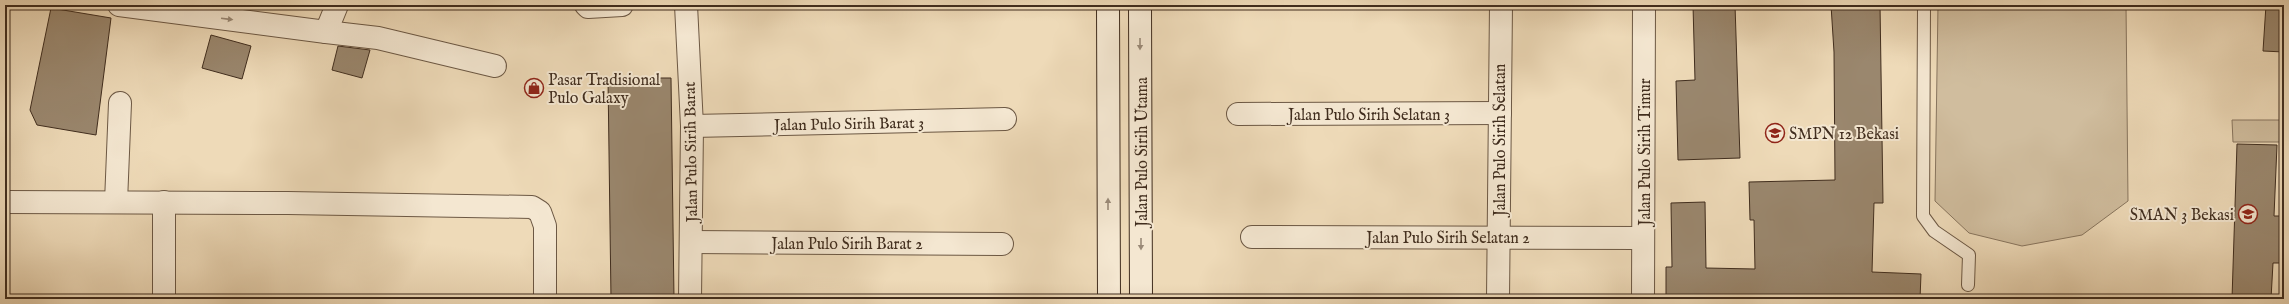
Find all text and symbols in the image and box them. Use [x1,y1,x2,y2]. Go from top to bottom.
one-way arrow [221,16,233,22]
one-way arrow [1137,38,1143,51]
street label: Jalan Pulo Sirih Selatan [1491,63,1511,218]
place label: Pasar Tradisional Pulo Galaxy [548,71,661,109]
shop icon: Pasar Tradisional Pulo Galaxy [523,77,545,99]
street label: Jalan Pulo Sirih Utama [1133,77,1153,229]
street label: Jalan Pulo Sirih Timur [1636,78,1656,228]
street label: Jalan Pulo Sirih Barat [681,81,703,224]
street label: Jalan Pulo Sirih Selatan 3 [1286,106,1450,126]
street label: Jalan Pulo Sirih Barat 3 [772,114,924,136]
school or university icon: SMPN 12 Bekasi [1764,122,1786,144]
place label: SMPN 12 Bekasi [1789,125,1899,145]
one-way arrow [1105,197,1111,210]
school or university icon: SMAN 3 Bekasi [2237,203,2259,225]
place label: SMAN 3 Bekasi [2130,206,2234,226]
street label: Jalan Pulo Sirih Selatan 2 [1364,229,1530,249]
street label: Jalan Pulo Sirih Barat 2 [769,235,923,255]
one-way arrow [1138,238,1144,251]

